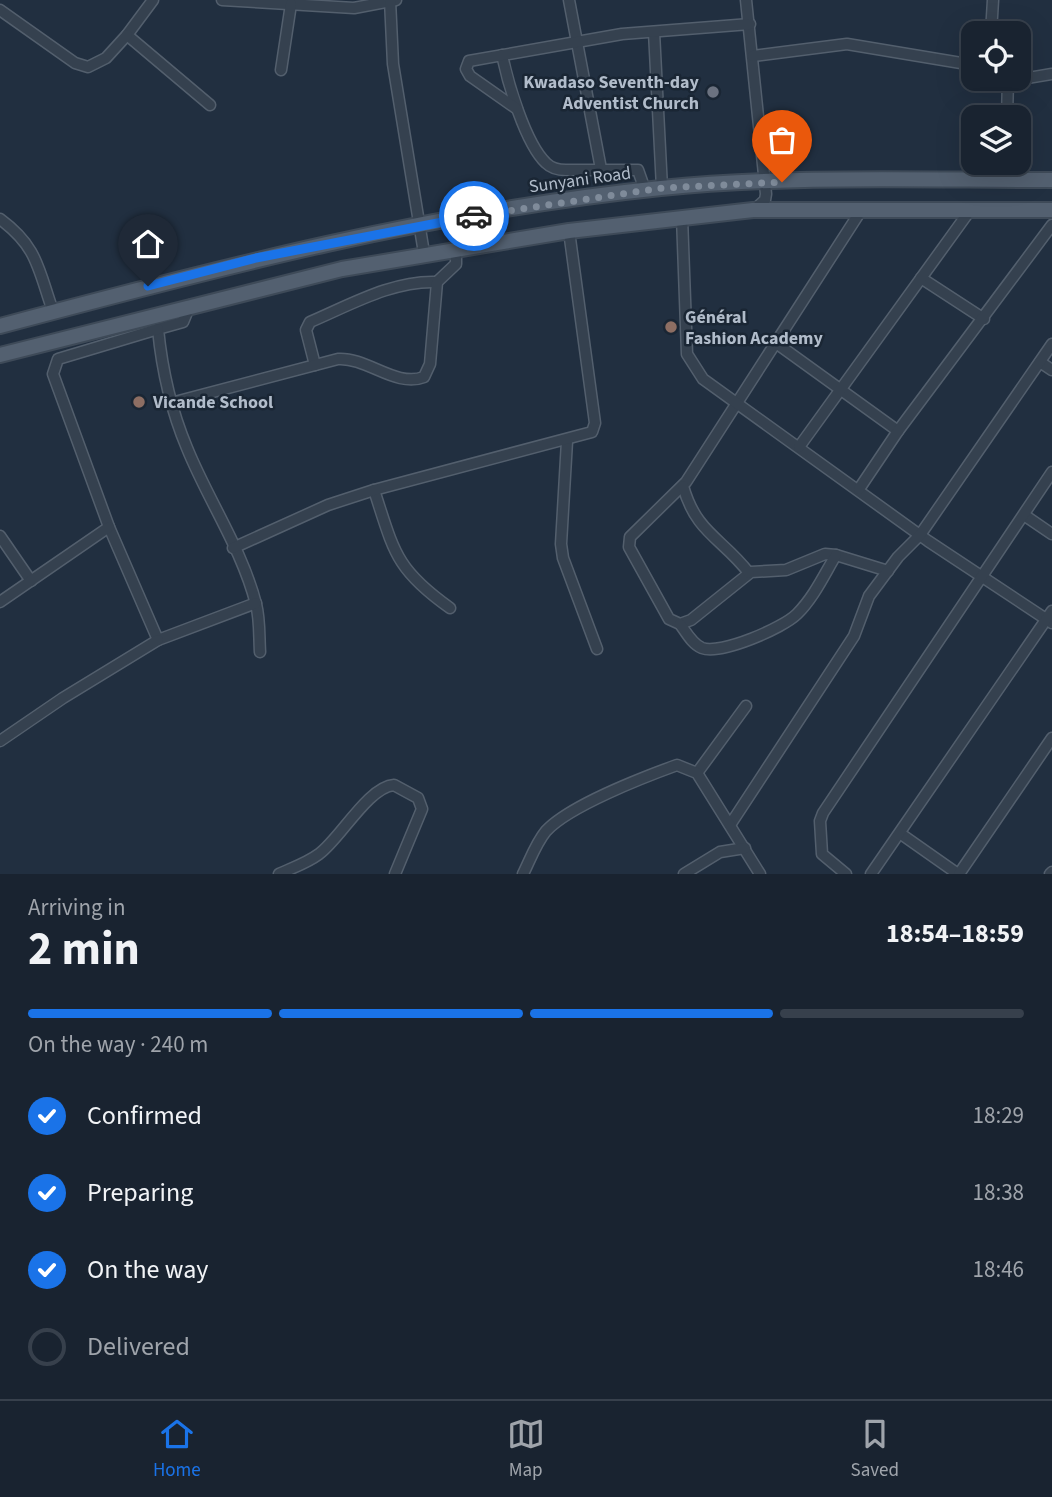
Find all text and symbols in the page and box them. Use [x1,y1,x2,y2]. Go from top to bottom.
map controls [961,21,1031,175]
button: locate [961,21,1031,91]
place label: Kwadaso Seventh-day Adventist Church [523,70,700,116]
marker: Kwadaso Seventh-day Adventist Church [705,84,721,100]
button: layers [961,105,1031,175]
pin [752,110,812,182]
icon: bag [763,121,801,159]
street label: Sunyani Road [527,160,633,200]
courier [439,181,509,251]
icon: car [455,197,493,235]
pin [118,214,178,286]
icon: home [129,225,167,263]
place label: Général Fashion Academy [685,305,823,351]
marker: Général Fashion Academy [663,319,679,335]
place label: Vicande School [152,390,273,415]
marker: Vicande School [131,394,147,410]
text: Arriving in [28,891,126,924]
text: 18:54–18:59 [886,915,1024,952]
text: 2 min [28,917,140,982]
text: On the way · 240 m [28,1028,208,1061]
icon: check [28,1097,66,1135]
text: Confirmed [87,1097,202,1134]
text: 18:29 [973,1099,1024,1132]
icon: check [28,1174,66,1212]
text: Preparing [87,1174,193,1211]
text: 18:38 [973,1176,1024,1209]
icon: check [28,1251,66,1289]
text: On the way [87,1251,208,1288]
text: 18:46 [973,1253,1024,1286]
text: Delivered [87,1328,190,1365]
tab: Home [153,1415,201,1484]
tab: Map [507,1415,545,1484]
tab: Saved [851,1415,899,1484]

